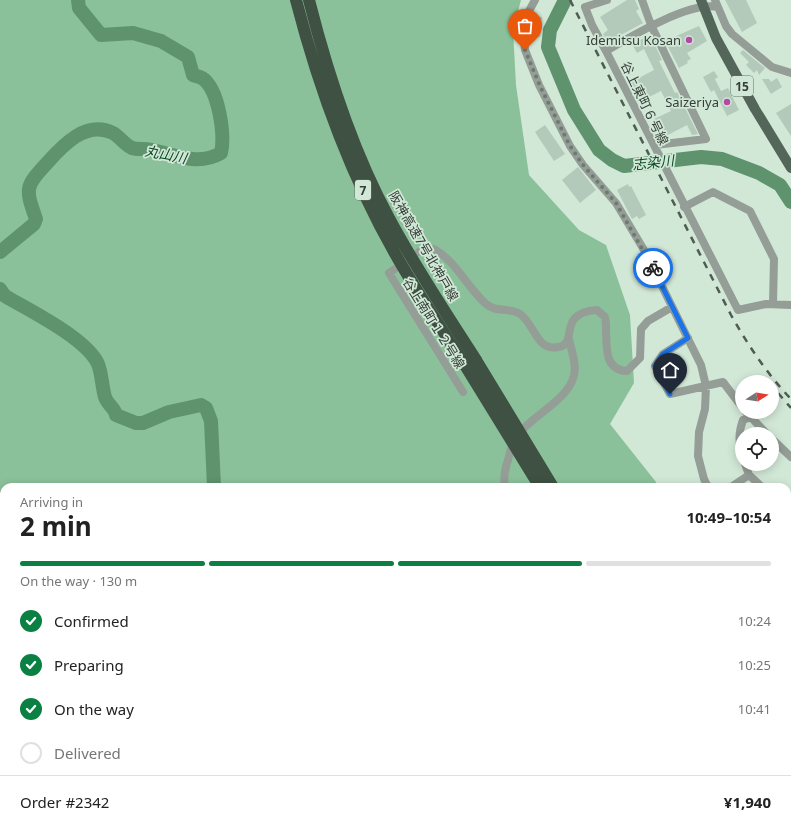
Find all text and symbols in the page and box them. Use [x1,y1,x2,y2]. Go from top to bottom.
pin [508,9,542,50]
icon: bag [514,15,536,37]
place label: Idemitsu Kosan [586,31,681,49]
marker: Idemitsu Kosan [684,35,694,45]
street label: 谷上東町６号線 [617,58,673,148]
road number: 15 [731,76,753,96]
place label: Saizeriya [665,93,719,111]
marker: Saizeriya [722,97,732,107]
water label: 丸山川 [144,141,190,168]
water label: 志染川 [631,150,677,174]
road number: 7 [355,180,371,200]
street label: 阪神高速7号北神戸線 [385,188,463,304]
courier [633,248,673,288]
icon: bike [642,257,664,279]
street label: 谷上南町１２号線 [399,274,469,372]
pin [653,353,687,394]
icon: home [659,359,681,381]
north arrow [735,375,779,419]
map controls [735,375,779,471]
button: locate [735,427,779,471]
text: Arriving in [20,493,83,511]
text: 10:49–10:54 [686,507,771,527]
text: 2 min [20,508,92,544]
text: On the way · 130 m [20,572,137,590]
icon: check [20,610,42,632]
text: Confirmed [54,611,129,631]
text: 10:24 [738,612,771,630]
icon: check [20,654,42,676]
text: Preparing [54,655,124,675]
text: 10:25 [738,656,771,674]
icon: check [20,698,42,720]
text: On the way [54,699,134,719]
text: 10:41 [738,700,771,718]
text: Delivered [54,743,121,763]
text: Order #2342 [20,792,109,812]
text: ¥1,940 [724,792,771,812]

